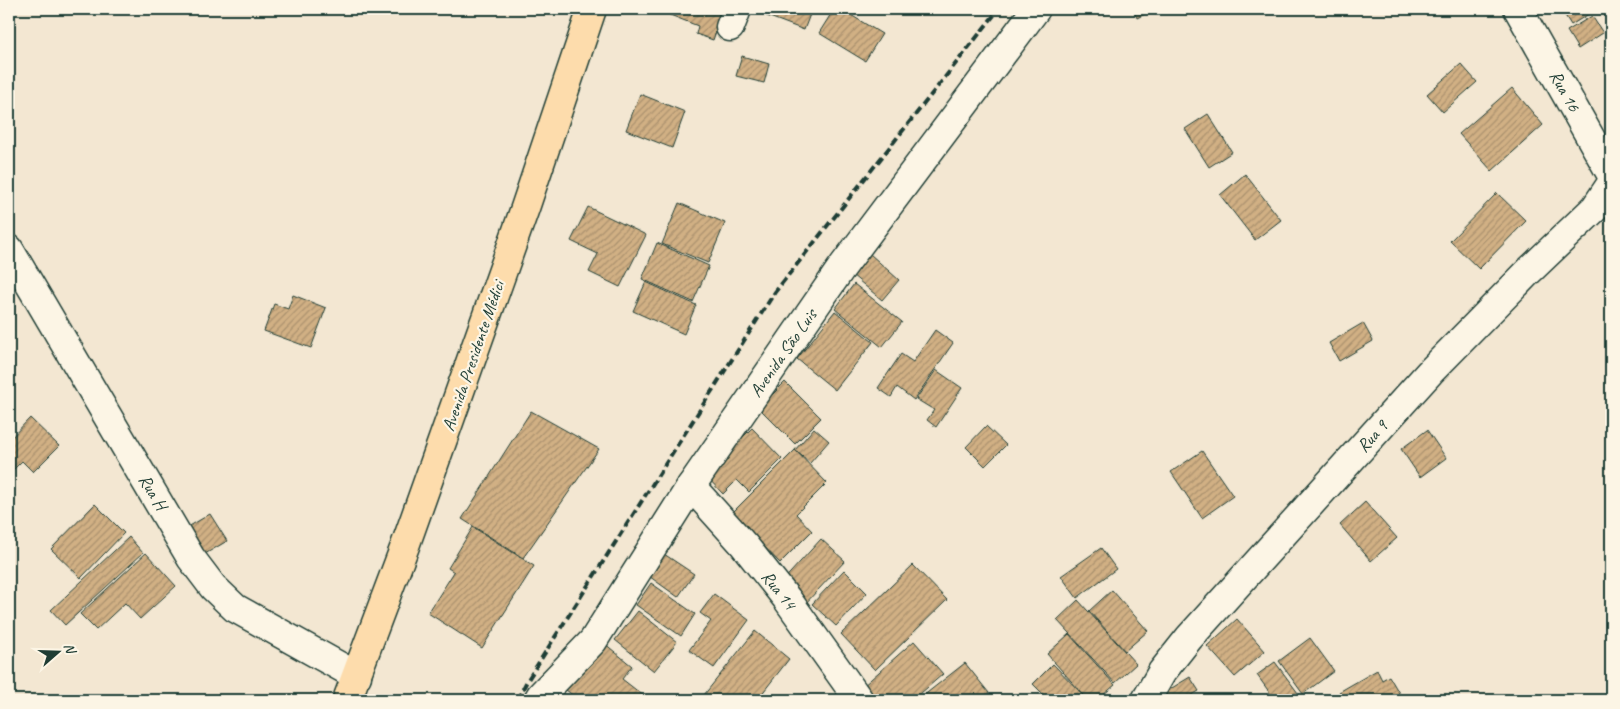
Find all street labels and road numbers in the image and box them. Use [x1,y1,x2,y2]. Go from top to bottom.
street label: Rua 16 [1545,67,1586,116]
street label: Avenida Presidente Médici [437,276,510,434]
street label: Avenida São Luis [745,303,822,401]
street label: Rua 9 [1352,414,1393,457]
street label: Rua H [134,470,174,516]
street label: Rua 14 [757,566,802,615]

